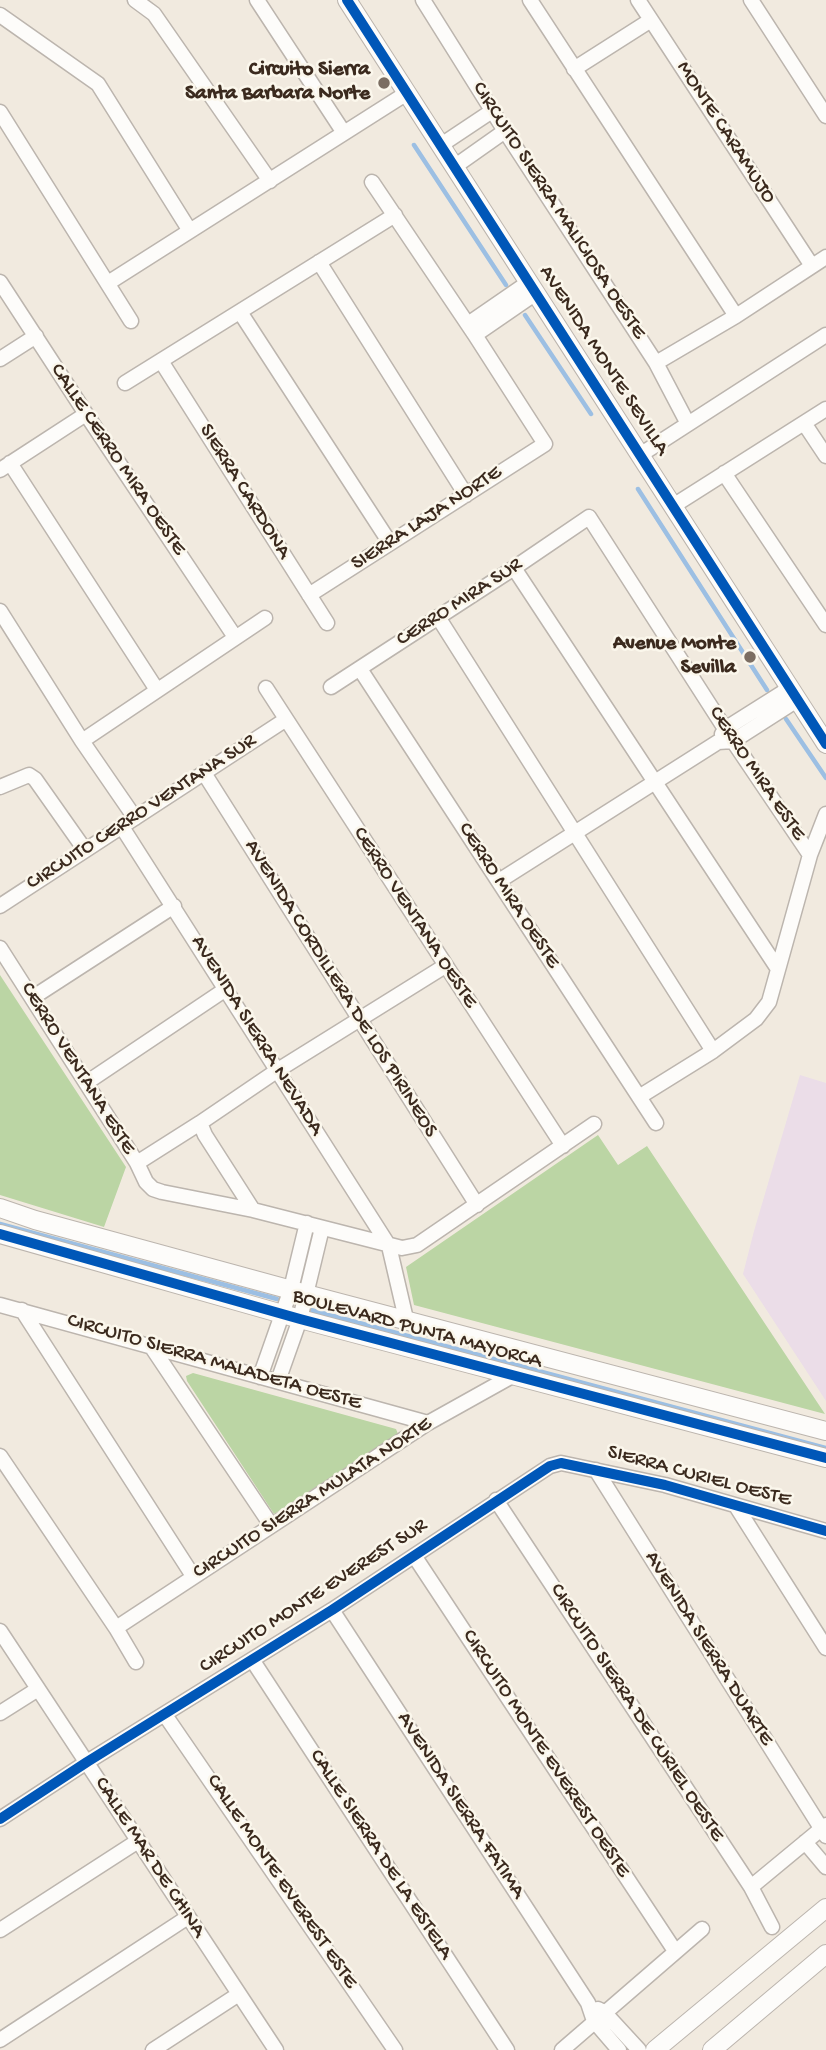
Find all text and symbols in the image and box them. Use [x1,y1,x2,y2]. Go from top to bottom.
street label: MONTE CARAMUJO [670,57,780,209]
place label: Circuito Sierra Santa Barbara Norte [185,58,370,108]
marker: Circuito Sierra Santa Barbara Norte [376,75,392,91]
street label: CIRCUITO SIERRA MALICIOSA OESTE [465,78,651,344]
street label: AVENIDA MONTE SEVILLA [532,261,674,461]
street label: CALLE CERRO MIRA OESTE [43,359,191,561]
street label: SIERRA CARDONA [192,420,296,564]
street label: SIERRA LAJA NORTE [347,461,507,577]
street label: CERRO MIRA SUR [392,553,528,653]
place label: Avenue Monte Sevilla [613,632,736,682]
marker: Avenue Monte Sevilla [742,649,758,665]
street label: CERRO MIRA ESTE [702,702,810,846]
street label: CIRCUITO CERRO VENTANA SUR [22,729,262,897]
street label: CERRO MIRA OESTE [451,818,565,974]
street label: CERRO VENTANA OESTE [346,823,482,1013]
street label: AVENIDA CORDILLERA DE LOS PIRINEOS [238,836,442,1142]
street label: AVENIDA SIERRA NEVADA [184,931,328,1141]
street label: CERRO VENTANA ESTE [14,978,140,1160]
street label: BOULEVARD PUNTA MAYORCA [290,1285,544,1375]
street label: CIRCUITO SIERRA MALADETA OESTE [64,1309,364,1417]
street label: CIRCUITO SIERRA MULATA NORTE [189,1412,437,1586]
street label: SIERRA CURIEL OESTE [604,1440,794,1514]
street label: CIRCUITO MONTE EVEREST SUR [195,1514,433,1680]
street label: AVENIDA SIERRA DUARTE [638,1547,778,1751]
street label: CIRCUITO SIERRA DE CURIEL OESTE [543,1579,729,1847]
street label: CIRCUITO MONTE EVEREST OESTE [455,1625,635,1883]
street label: AVENIDA SIERRA FATIMA [390,1708,530,1904]
street label: CALLE SIERRA DE LA ESTELA [303,1745,457,1965]
street label: CALLE MONTE EVEREST ESTE [200,1770,362,1994]
street label: CALLE MAR DE CHINA [88,1773,210,1943]

